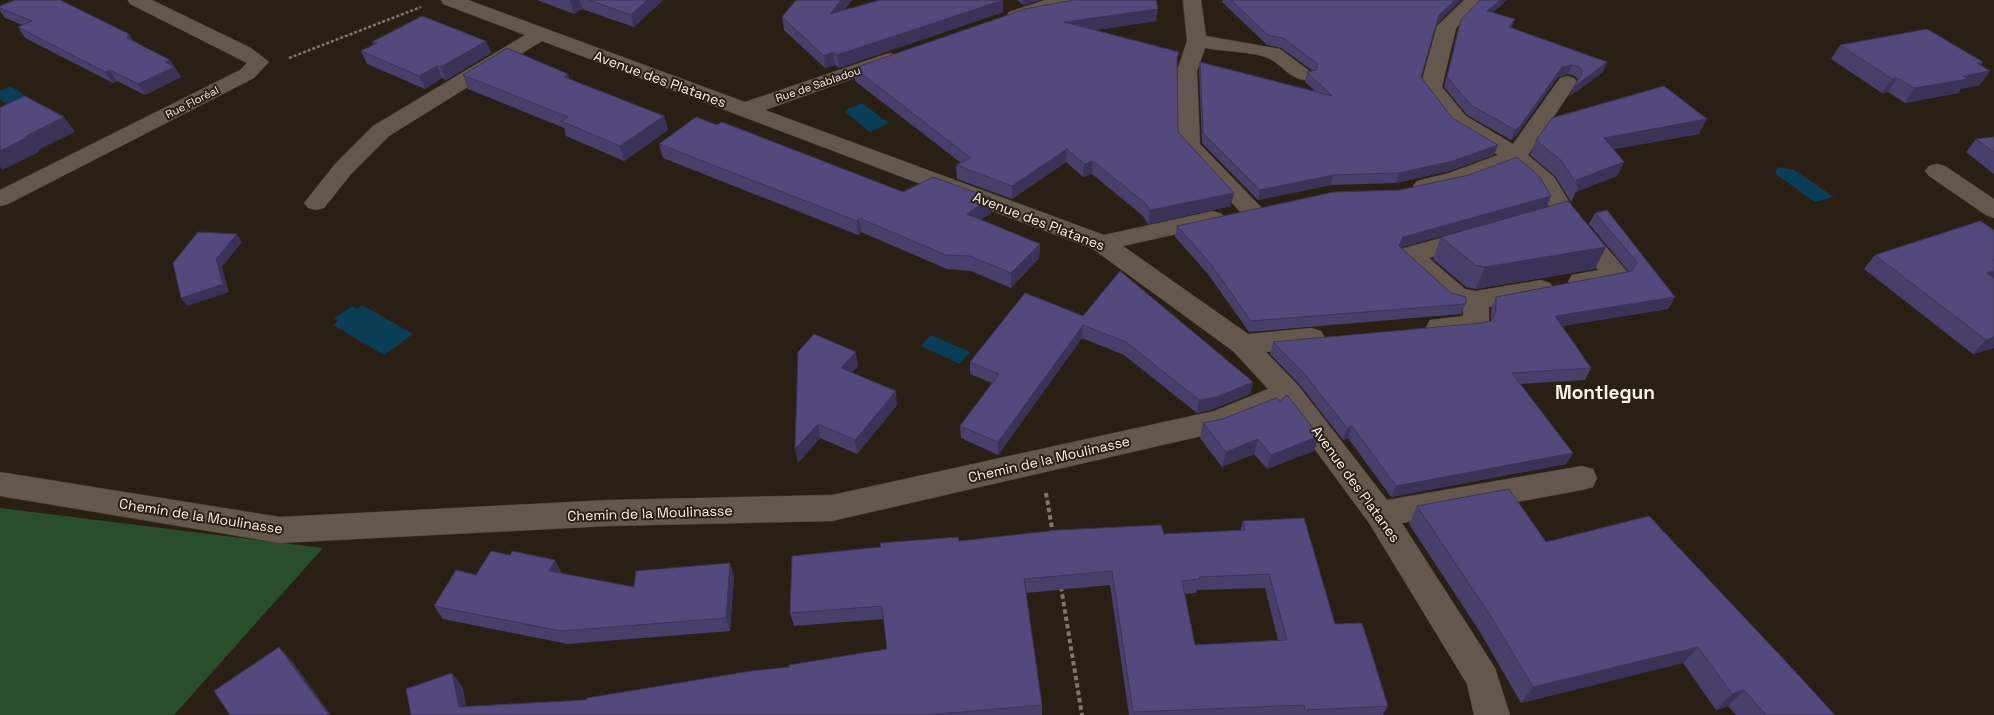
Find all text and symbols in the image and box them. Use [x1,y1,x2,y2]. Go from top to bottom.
street label: Avenue des Platanes [591,47,729,111]
street label: Rue de Sabladou [774,63,862,105]
street label: Rue Floréal [163,83,221,121]
street label: Avenue des Platanes [971,188,1107,254]
district label: Montlegun [1555,380,1655,405]
street label: Avenue des Platanes [1308,422,1404,546]
street label: Chemin de la Moulinasse [966,432,1132,486]
street label: Chemin de la Moulinasse [118,494,284,538]
street label: Chemin de la Moulinasse [567,501,733,525]

